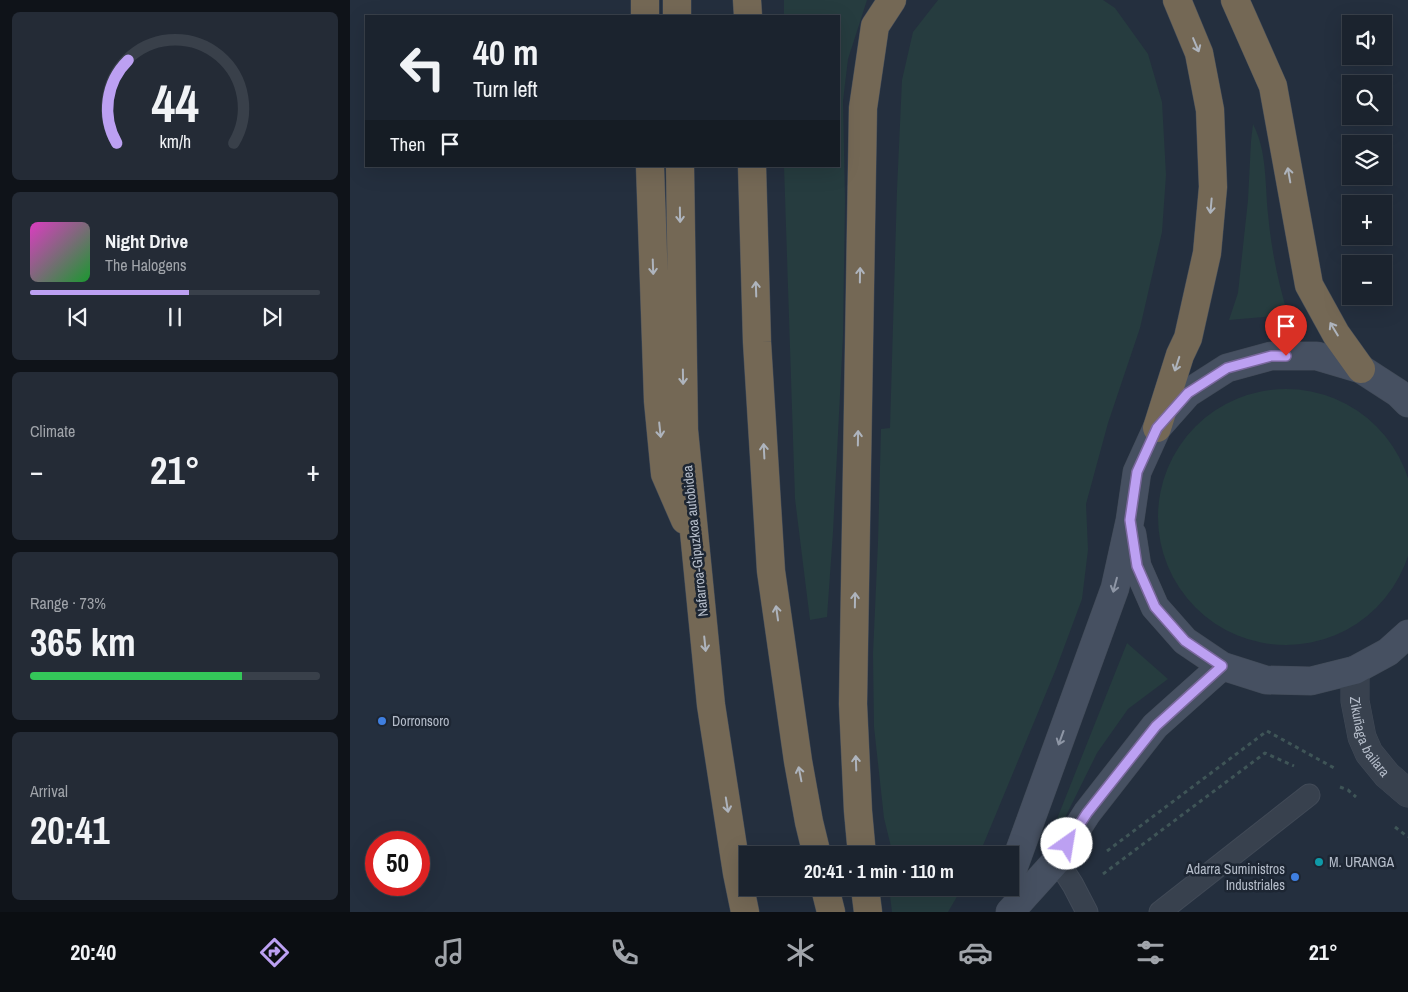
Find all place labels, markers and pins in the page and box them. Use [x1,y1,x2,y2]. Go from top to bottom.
pin [1265,305,1307,356]
place label: Dorronsoro [392,712,449,730]
marker: Dorronsoro [376,715,388,727]
place label: M. URANGA [1329,853,1394,871]
marker: M. URANGA [1313,856,1325,868]
place label: Adarra Suministros Industriales [1185,860,1285,894]
marker: Adarra Suministros Industriales [1289,871,1301,883]

